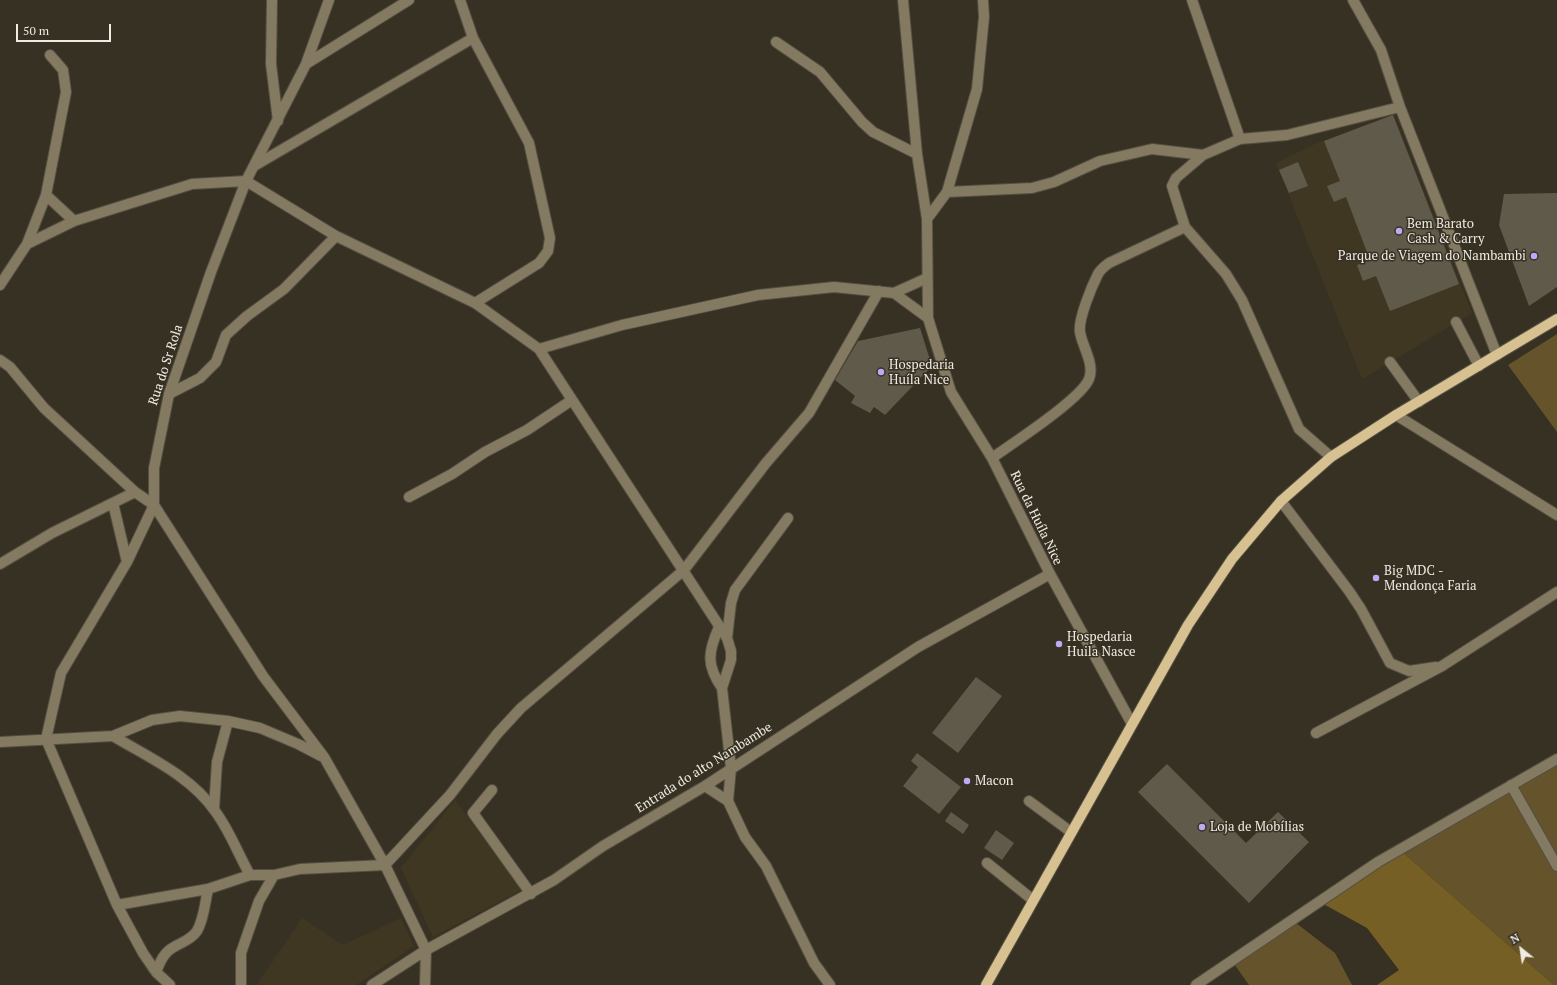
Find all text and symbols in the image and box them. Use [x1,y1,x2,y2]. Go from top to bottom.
scale bar [18,16,113,42]
text: 50 m [23,23,49,38]
place label: Bem Barato Cash & Carry [1407,216,1485,247]
marker: Bem Barato Cash & Carry [1394,226,1404,236]
place label: Parque de Viagem do Nambambi [1338,248,1526,264]
marker: Parque de Viagem do Nambambi [1529,251,1539,261]
street label: Rua do Sr Rola [146,323,186,407]
place label: Hospedaria Huíla Nice [889,357,954,388]
marker: Hospedaria Huíla Nice [876,367,886,377]
street label: Rua da Huíla Nice [1006,468,1066,568]
place label: Big MDC - Mendonça Faria [1384,563,1477,594]
marker: Big MDC - Mendonça Faria [1371,573,1381,583]
place label: Hospedaria Huila Nasce [1067,629,1136,660]
marker: Hospedaria Huila Nasce [1054,639,1064,649]
street label: Entrada do alto Nambambe [633,720,775,816]
place label: Macon [975,773,1014,789]
marker: Macon [962,776,972,786]
place label: Loja de Mobílias [1210,819,1304,835]
marker: Loja de Mobílias [1197,822,1207,832]
north arrow [1501,929,1541,969]
text: N [1508,930,1522,947]

